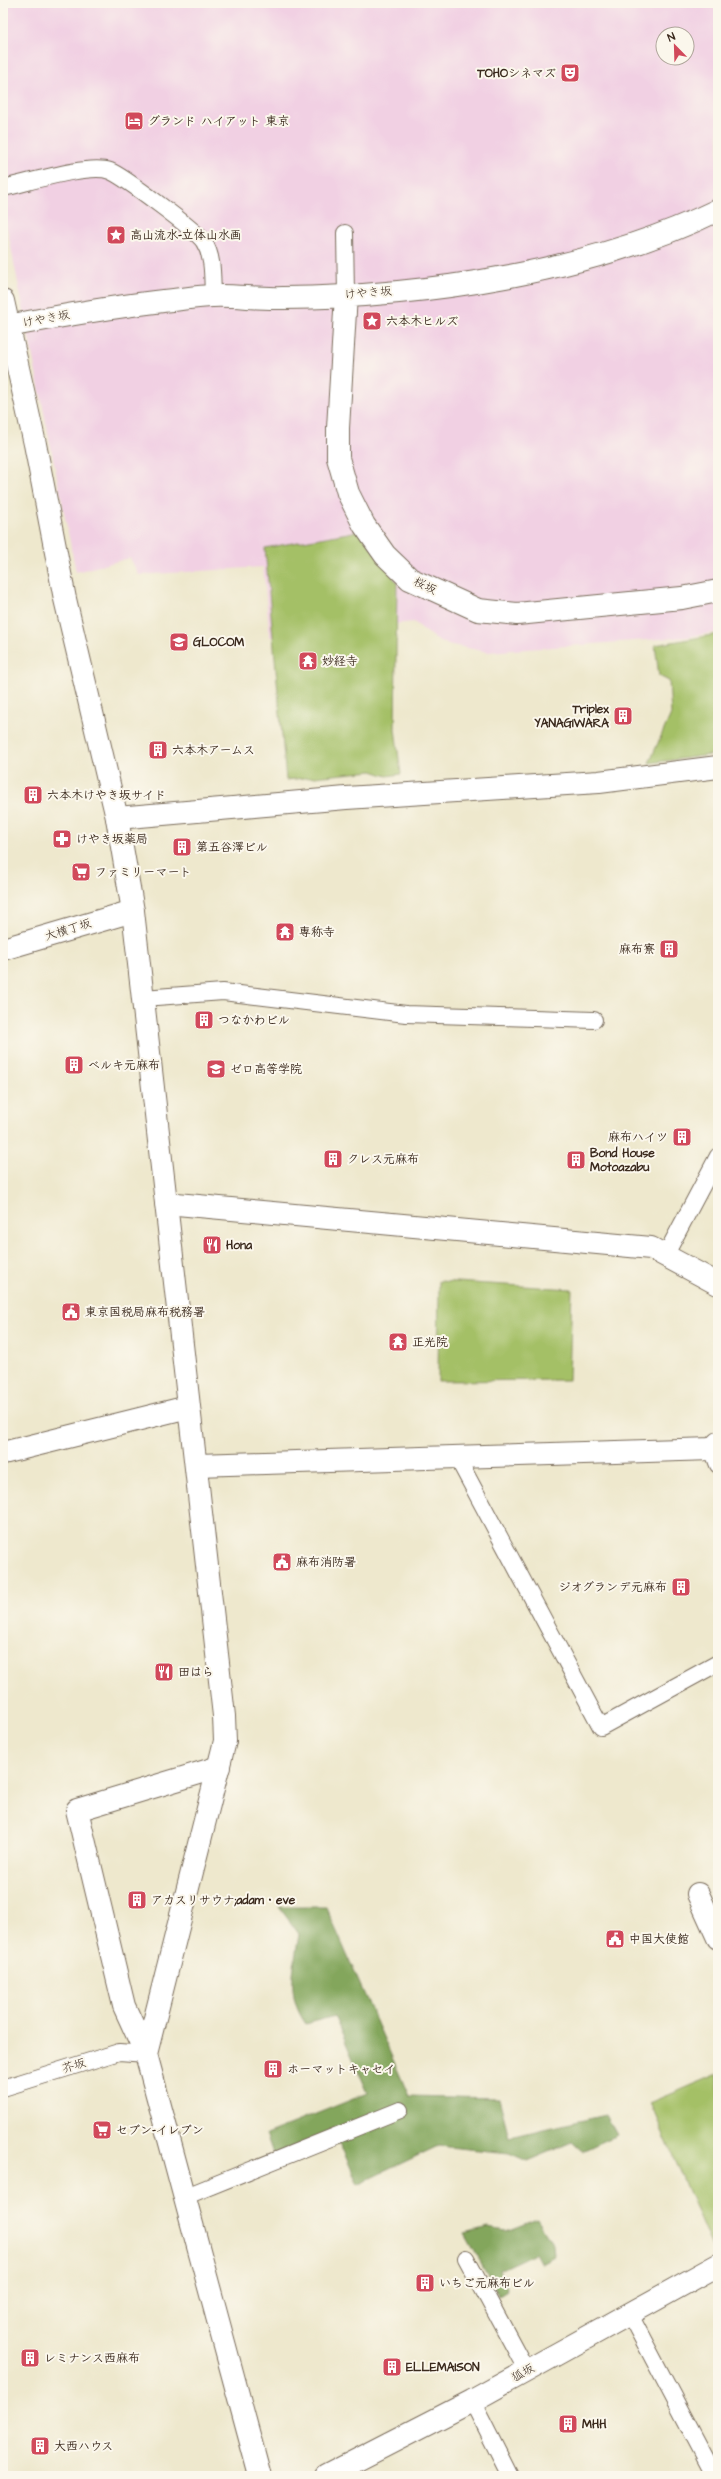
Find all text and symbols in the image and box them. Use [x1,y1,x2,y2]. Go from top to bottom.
north arrow [655,26,695,66]
text: N [665,29,677,46]
theatre icon: TOHOシネマズ [559,62,581,84]
place label: TOHOシネマズ [476,65,556,82]
hotel icon: グランド ハイアット 東京 [123,110,145,132]
place label: グランド ハイアット 東京 [148,113,290,130]
place icon: 高山流水-立体山水画 [105,224,127,246]
place label: 高山流水-立体山水画 [130,227,242,244]
street label: けやき坂 [343,282,393,304]
street label: けやき坂 [21,306,71,332]
place icon: 六本木ヒルズ [361,310,383,332]
place label: 六本木ヒルズ [386,313,458,330]
street label: 桜坂 [411,573,439,599]
school or university icon: GLOCOM [168,631,190,653]
place label: GLOCOM [193,634,244,651]
temple icon: 妙経寺 [297,650,319,672]
place label: 妙経寺 [322,653,358,670]
place label: Triplex YANAGIWARA [534,701,609,732]
building icon: Triplex YANAGIWARA [612,705,634,727]
building icon: 六本木アームス [147,739,169,761]
place label: 六本木アームス [172,742,255,759]
building icon: 六本木けやき坂サイド [22,784,44,806]
place label: 六本木けやき坂サイド [47,787,166,804]
pharmacy icon: けやき坂薬局 [51,828,73,850]
place label: けやき坂薬局 [76,831,148,848]
building icon: 第五谷澤ビル [171,836,193,858]
place label: 第五谷澤ビル [196,839,268,856]
supermarket icon: ファミリーマート [70,861,92,883]
place label: ファミリーマート [95,864,191,881]
street label: 大横丁坂 [43,915,93,945]
temple icon: 専称寺 [274,921,296,943]
place label: 専称寺 [299,924,335,941]
building icon: 麻布寮 [658,938,680,960]
place label: 麻布寮 [619,941,655,958]
building icon: つなかわビル [193,1009,215,1031]
place label: つなかわビル [218,1012,290,1029]
building icon: ベルキ元麻布 [63,1054,85,1076]
place label: ベルキ元麻布 [88,1057,160,1074]
school or university icon: ゼロ高等学院 [205,1058,227,1080]
place label: ゼロ高等学院 [230,1061,302,1078]
building icon: 麻布ハイツ [671,1126,693,1148]
place label: 麻布ハイツ [608,1129,668,1146]
place label: Bond House Motoazabu [590,1145,655,1176]
building icon: クレス元麻布 [322,1148,344,1170]
building icon: Bond House Motoazabu [565,1149,587,1171]
place label: クレス元麻布 [347,1151,419,1168]
restaurant icon: Hona [201,1234,223,1256]
place label: Hona [226,1237,253,1254]
public building icon: 東京国税局麻布税務署 [60,1301,82,1323]
place label: 東京国税局麻布税務署 [85,1304,205,1321]
temple icon: 正光院 [387,1331,409,1353]
place label: 正光院 [412,1334,448,1351]
public building icon: 麻布消防署 [271,1551,293,1573]
place label: 麻布消防署 [296,1554,356,1571]
building icon: ジオグランデ元麻布 [670,1576,692,1598]
place label: ジオグランデ元麻布 [558,1579,667,1596]
restaurant icon: 田はら [153,1661,175,1683]
place label: 田はら [178,1664,214,1681]
building icon: アカスリサウナ;adam・eve [126,1889,148,1911]
place label: アカスリサウナ;adam・eve [151,1892,296,1909]
public building icon: 中国大使館 [604,1928,626,1950]
place label: 中国大使館 [629,1931,689,1948]
street label: 芥坂 [60,2054,88,2078]
building icon: ホーマットキャセイ [262,2058,284,2080]
place label: ホーマットキャセイ [287,2061,395,2078]
supermarket icon: セブン-イレブン [91,2119,113,2141]
place label: セブン-イレブン [116,2122,204,2139]
building icon: いちご元麻布ビル [414,2272,436,2294]
place label: いちご元麻布ビル [439,2275,535,2292]
building icon: レミナンス西麻布 [19,2347,41,2369]
place label: レミナンス西麻布 [44,2350,140,2367]
building icon: ELLEMAISON [381,2356,403,2378]
place label: ELLEMAISON [406,2359,480,2376]
street label: 狐坂 [508,2360,538,2386]
building icon: MHH [557,2413,579,2435]
place label: MHH [582,2416,607,2433]
building icon: 大西ハウス [29,2435,51,2457]
place label: 大西ハウス [54,2438,113,2455]

